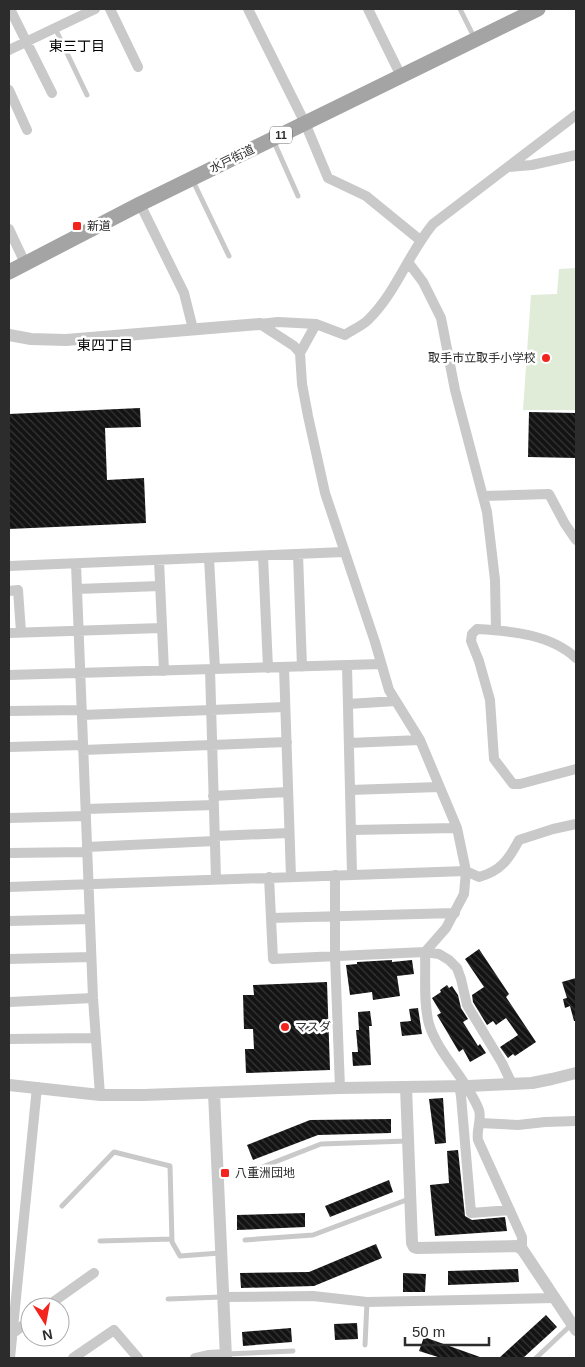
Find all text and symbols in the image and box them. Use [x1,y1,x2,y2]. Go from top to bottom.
district label: 東三丁目 [49,38,105,54]
road number: 11 [270,126,292,144]
street label: 水戸街道 [207,142,257,176]
place label: 新道 [87,219,111,233]
marker: 新道 [71,220,83,232]
district label: 東四丁目 [77,337,133,353]
place label: 取手市立取手小学校 [428,351,536,365]
marker: 取手市立取手小学校 [540,352,552,364]
place label: マスダ [295,1020,331,1034]
marker: マスダ [279,1021,291,1033]
place label: 八重洲団地 [235,1166,295,1180]
marker: 八重洲団地 [219,1167,231,1179]
north arrow [20,1297,70,1347]
scale bar [405,1314,489,1346]
text: 50 m [412,1323,445,1340]
text: N [41,1326,54,1344]

